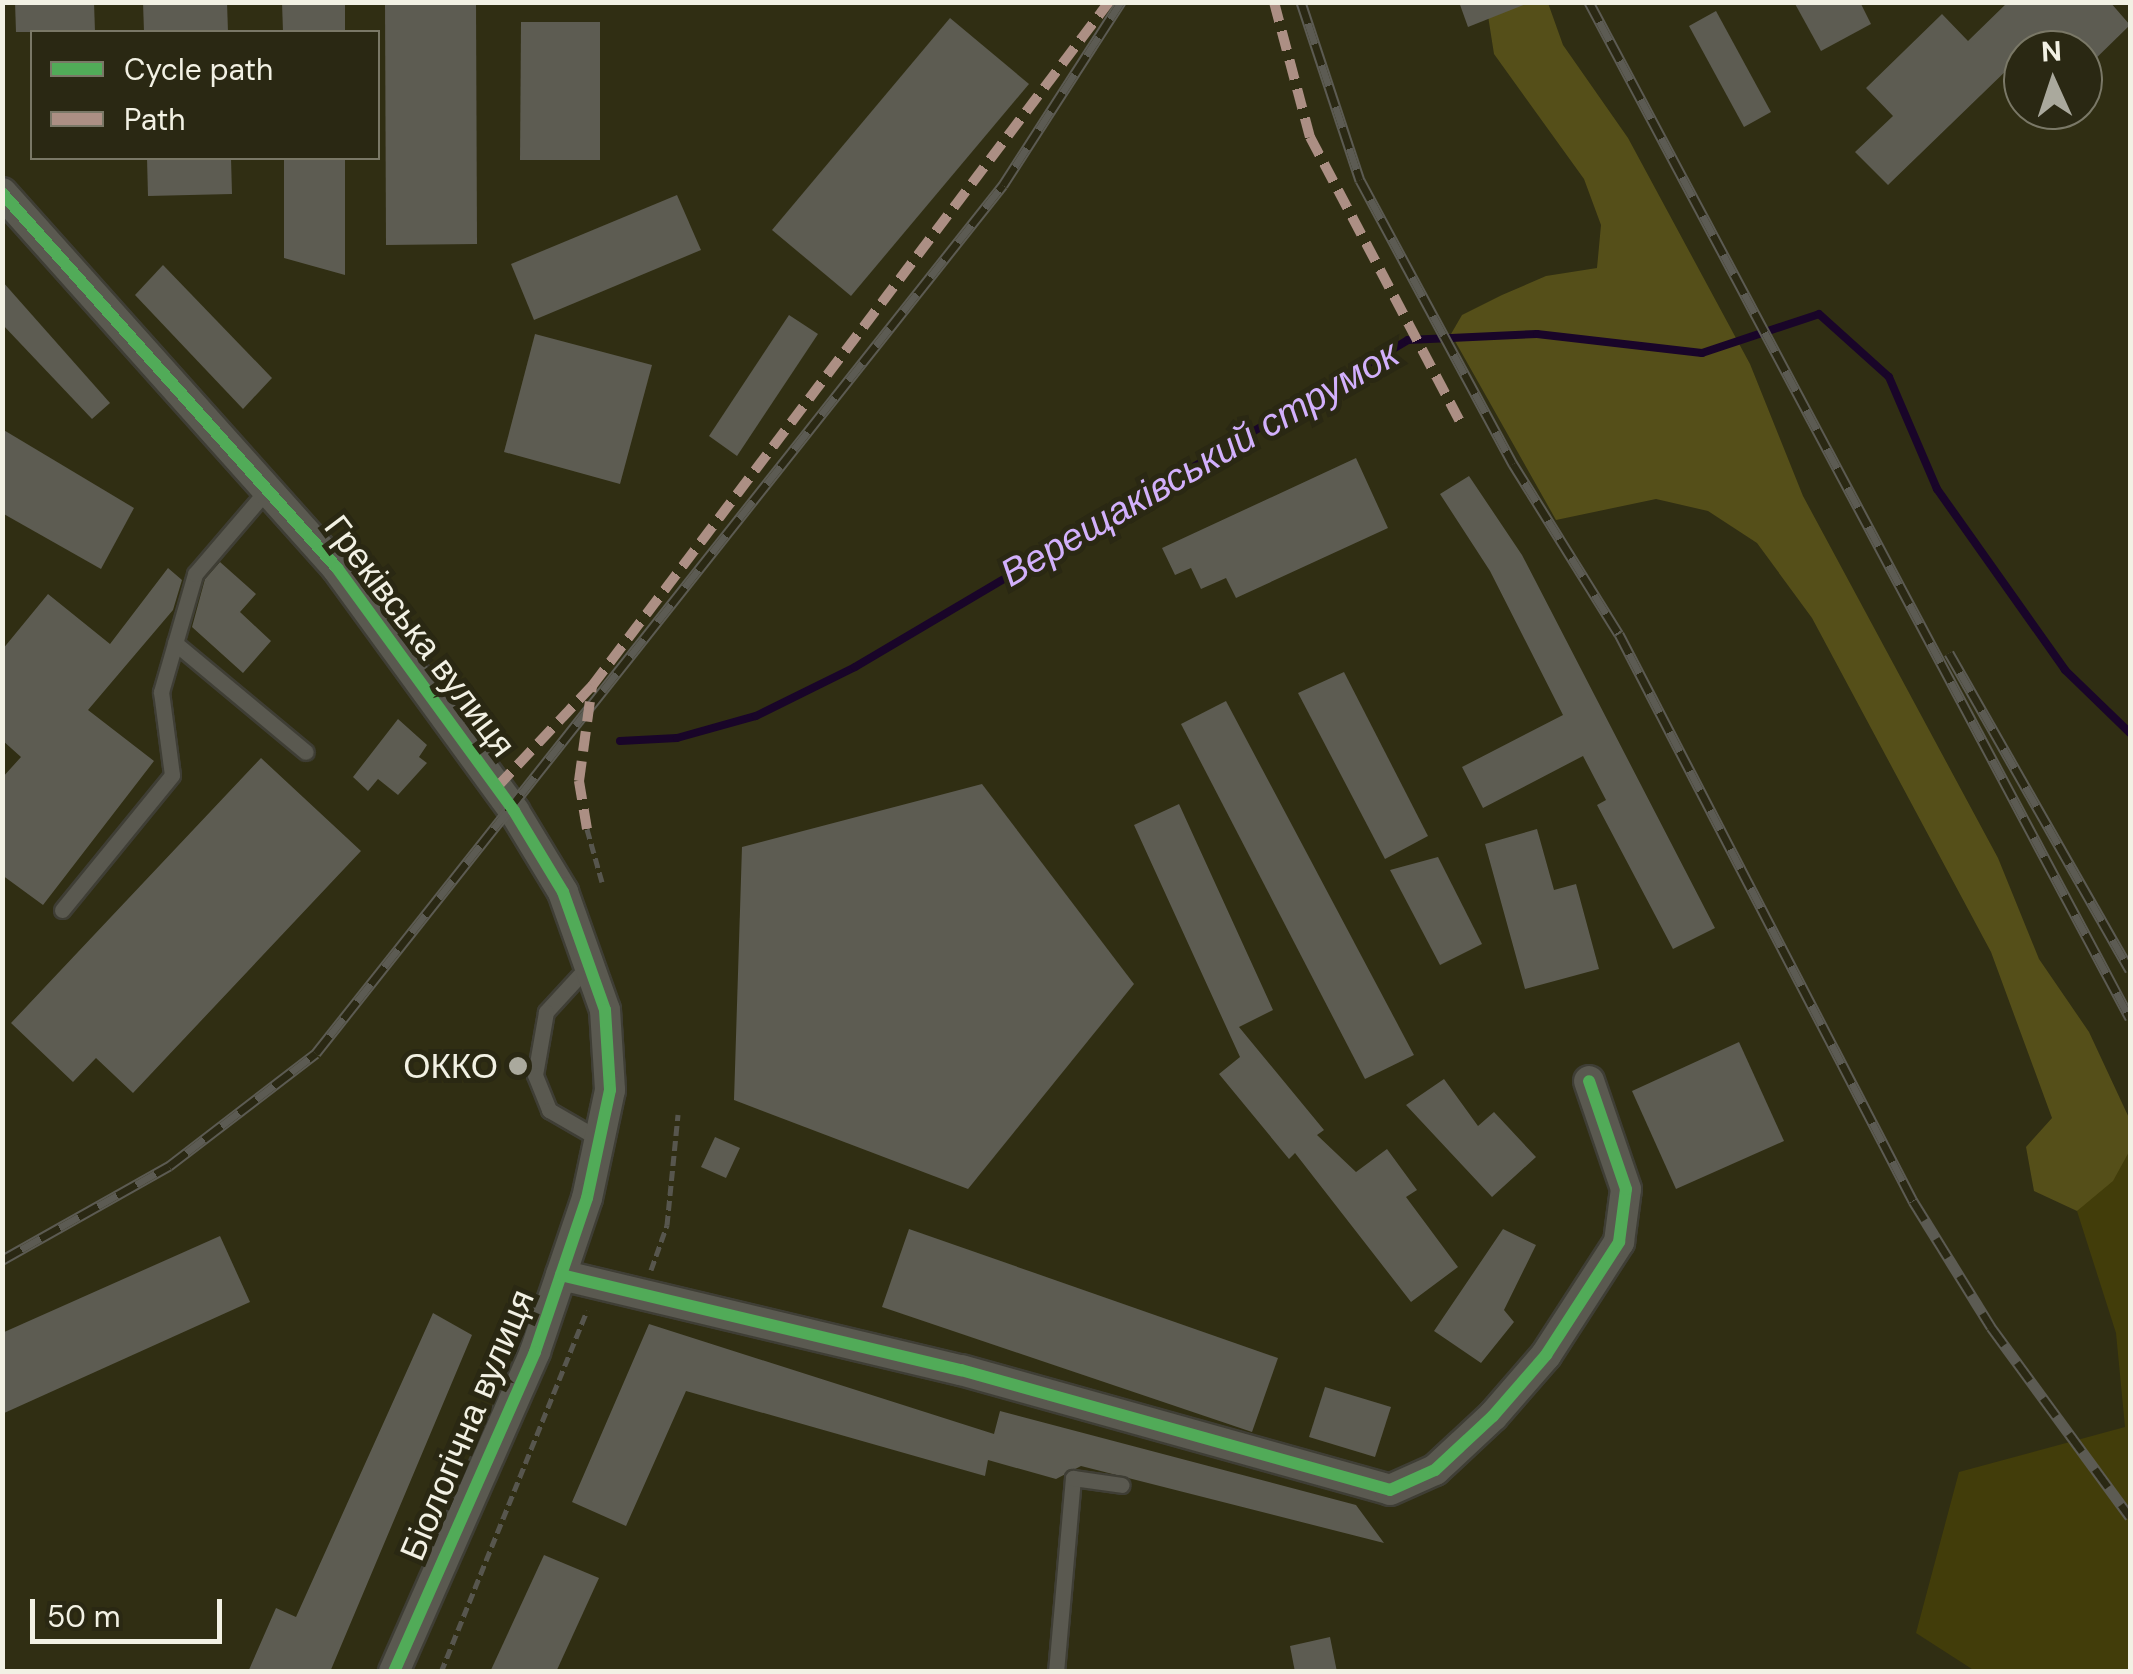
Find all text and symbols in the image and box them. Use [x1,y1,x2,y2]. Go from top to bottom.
legend [30,30,380,160]
north arrow [2003,30,2103,130]
text: N [2040,33,2063,71]
text: Cycle path [124,50,273,89]
text: Path [124,100,186,139]
water label: Верещаківський струмок [993,331,1407,597]
street label: Греківська вулиця [316,507,524,765]
place label: ОККО [403,1045,498,1087]
marker: ОККО [507,1055,529,1077]
street label: Біологічна вулиця [391,1283,543,1567]
scale bar [35,1579,228,1641]
text: 50 m [47,1597,121,1636]

